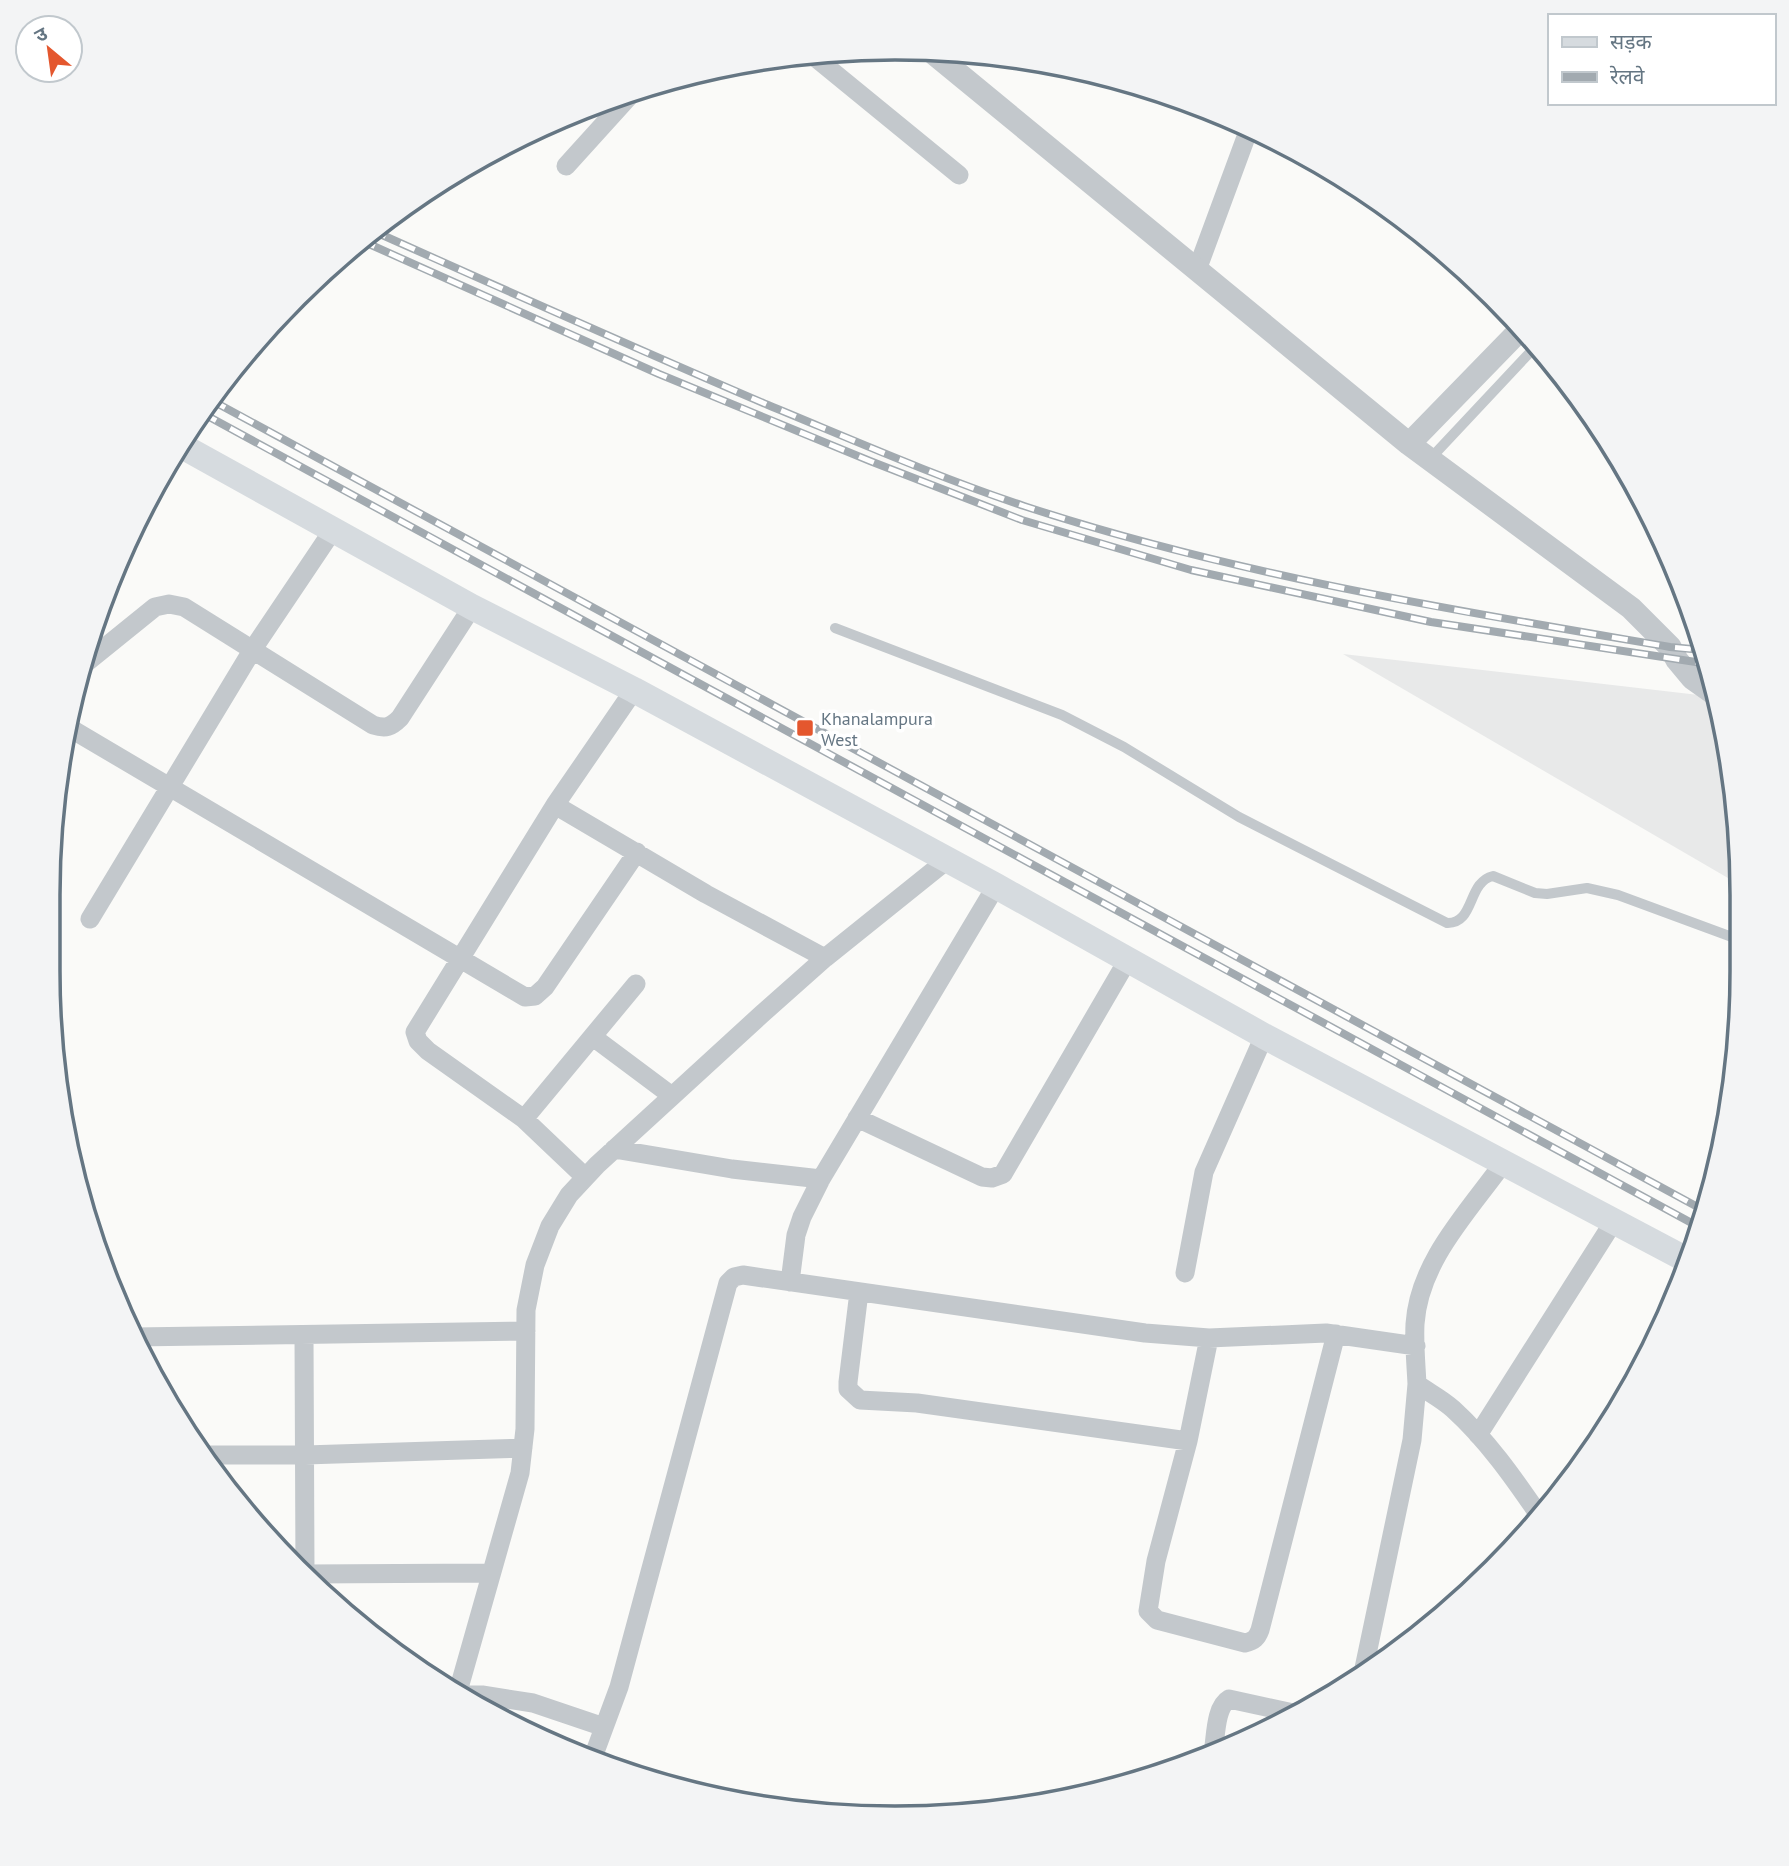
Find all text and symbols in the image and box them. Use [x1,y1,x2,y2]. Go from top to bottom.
north arrow [14,14,84,84]
legend [1548,14,1775,105]
text: उ [30,21,52,47]
text: सड़क [1610,28,1652,55]
text: रेलवे [1609,63,1645,90]
place label: Khanalampura West [821,707,933,751]
marker: Khanalampura West [795,718,815,738]

